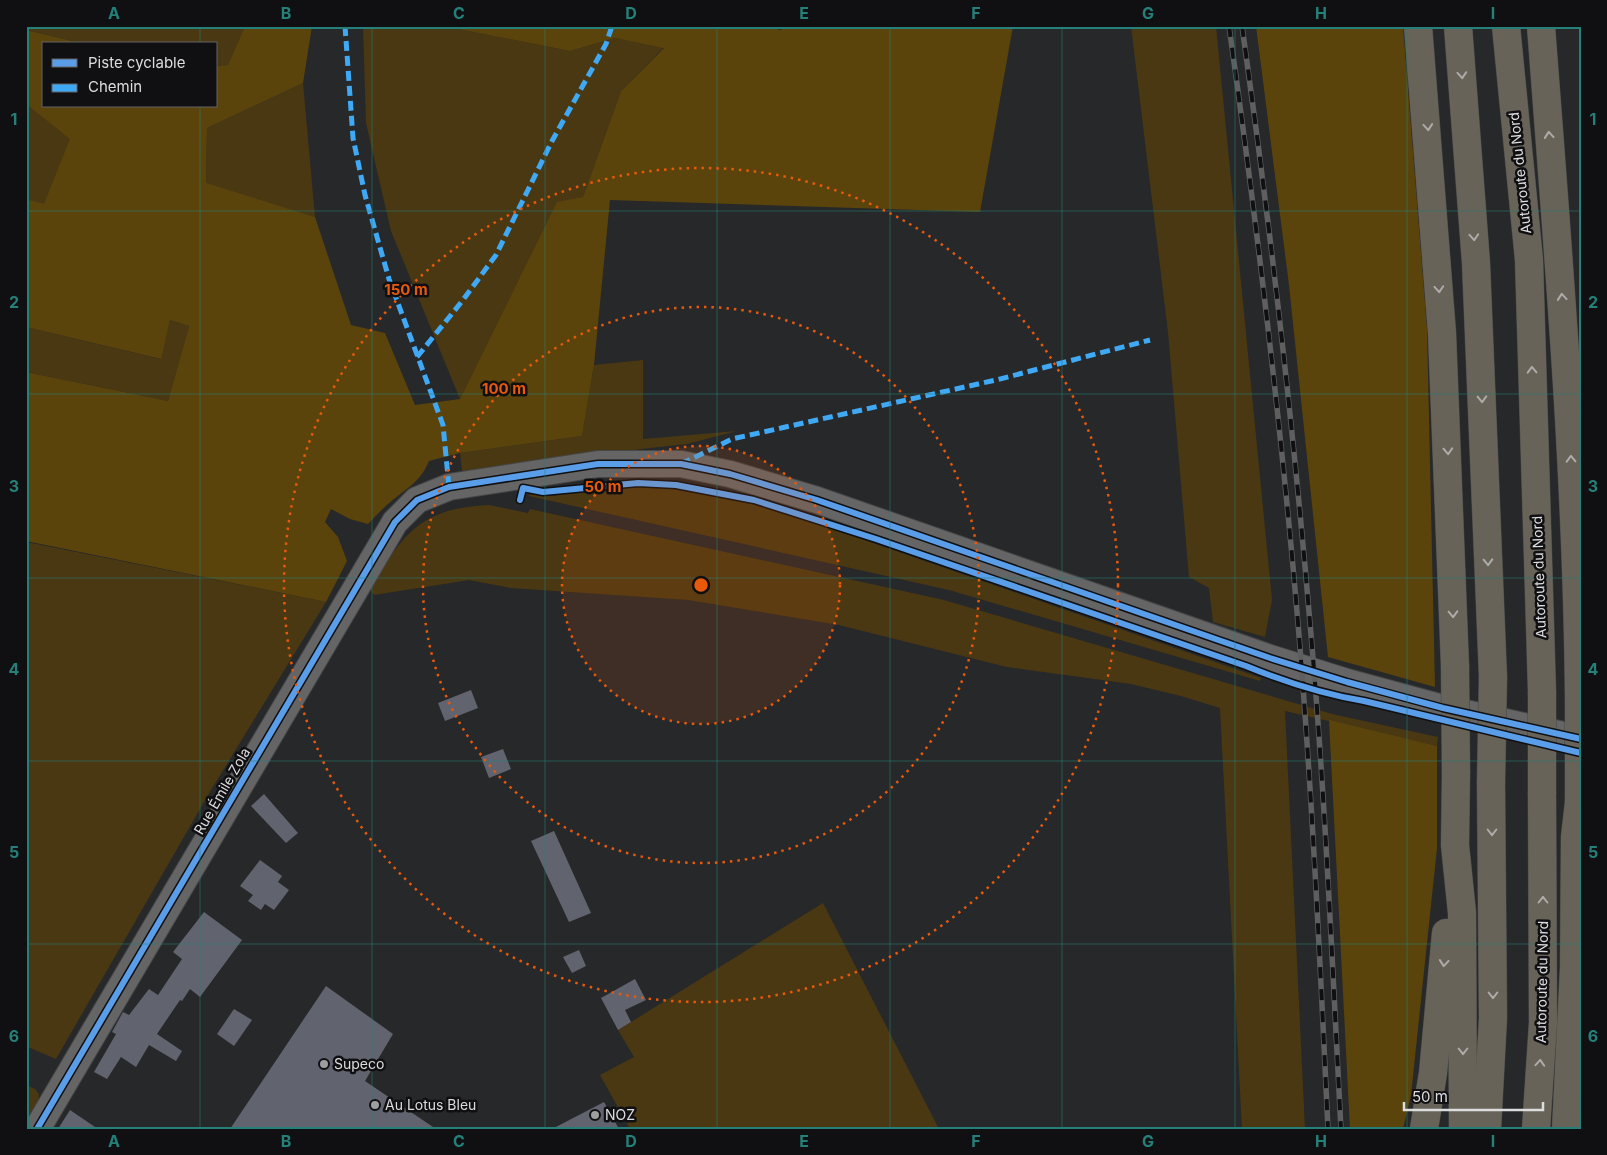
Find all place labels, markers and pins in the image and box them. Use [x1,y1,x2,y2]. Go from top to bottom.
centre of rings [692,576,710,594]
place label: Supeco [334,1055,384,1072]
marker: Supeco [318,1058,330,1070]
place label: Au Lotus Bleu [385,1096,476,1113]
marker: Au Lotus Bleu [369,1099,381,1111]
place label: NOZ [605,1106,635,1123]
marker: NOZ [589,1109,601,1121]

